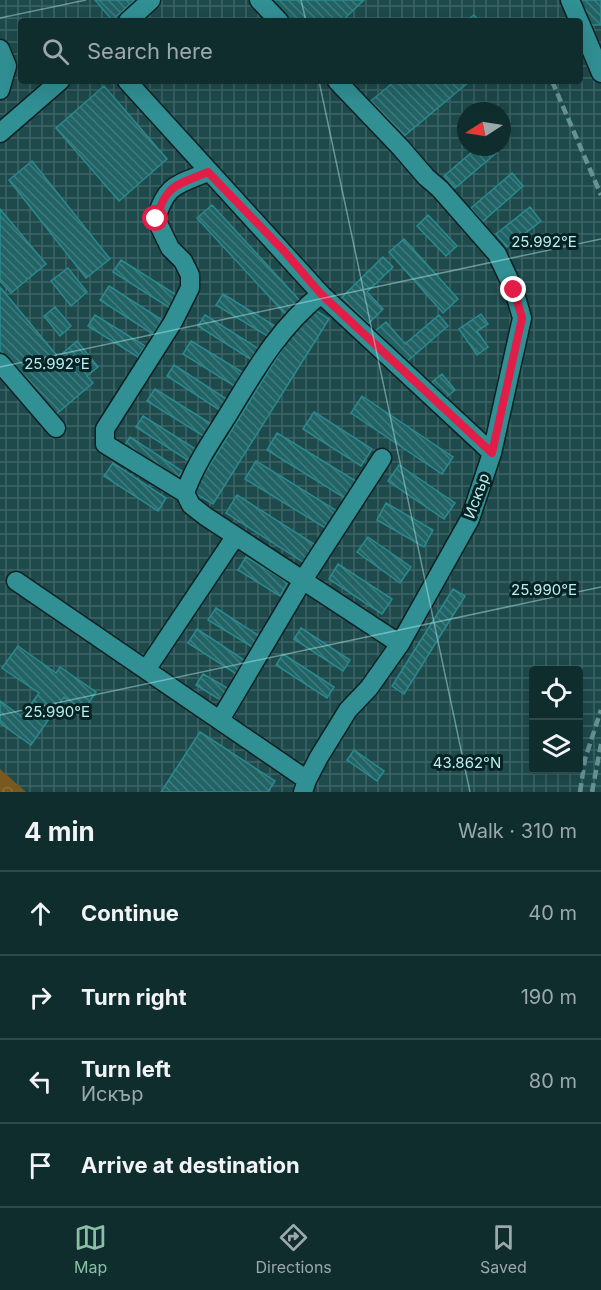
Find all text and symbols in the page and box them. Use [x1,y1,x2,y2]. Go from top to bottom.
search box [18,18,583,84]
icon: search [39,35,72,68]
text: Search here [87,38,213,64]
north arrow [457,102,511,156]
route start [142,205,168,231]
text: 25.992°E [511,232,577,251]
route end [500,276,526,302]
text: 25.992°E [24,354,90,373]
street label: Искър [460,471,493,521]
text: 25.990°E [511,580,577,599]
map controls [529,666,583,774]
button: locate [529,666,583,720]
text: 25.990°E [24,702,90,721]
button: layers [529,720,583,774]
text: 43.862°N [433,753,501,772]
text: 4 min [24,816,95,847]
text: Walk · 310 m [458,819,577,843]
icon: ahead [24,897,57,930]
text: Continue [81,900,179,926]
text: 40 m [528,901,577,925]
icon: right [24,981,57,1014]
text: Turn right [81,984,187,1010]
text: 190 m [521,985,577,1009]
text: Turn left [81,1056,171,1082]
icon: left [24,1065,57,1098]
text: 80 m [529,1069,577,1093]
text: Искър [81,1082,143,1106]
icon: arrive [24,1149,57,1182]
text: Arrive at destination [81,1152,300,1178]
tab: Map [74,1221,107,1277]
tab: Directions [256,1221,332,1277]
tab: Saved [480,1221,527,1277]

